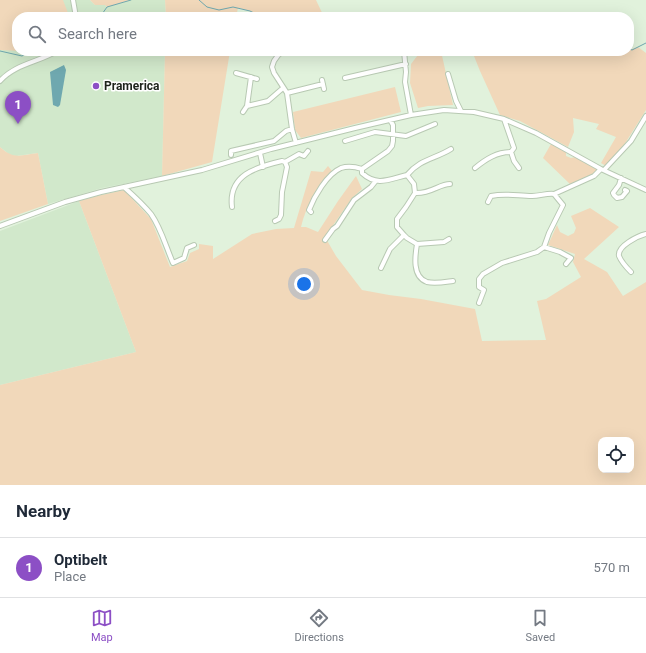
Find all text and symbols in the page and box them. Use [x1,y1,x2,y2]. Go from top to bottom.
search box [12,12,634,56]
icon: search [26,23,48,45]
text: Search here [58,25,137,43]
place label: Pramerica [104,79,160,93]
marker: Pramerica [91,81,101,91]
pin: 1 [5,91,31,124]
your location [294,274,314,294]
map controls [598,437,634,473]
button: locate [598,437,634,473]
text: Nearby [16,501,71,521]
text: Optibelt [54,551,107,569]
text: 1 [25,560,33,575]
text: 570 m [593,560,630,575]
text: Place [54,569,86,584]
tab: Map [91,607,113,644]
tab: Directions [294,607,344,644]
tab: Saved [525,607,555,644]

